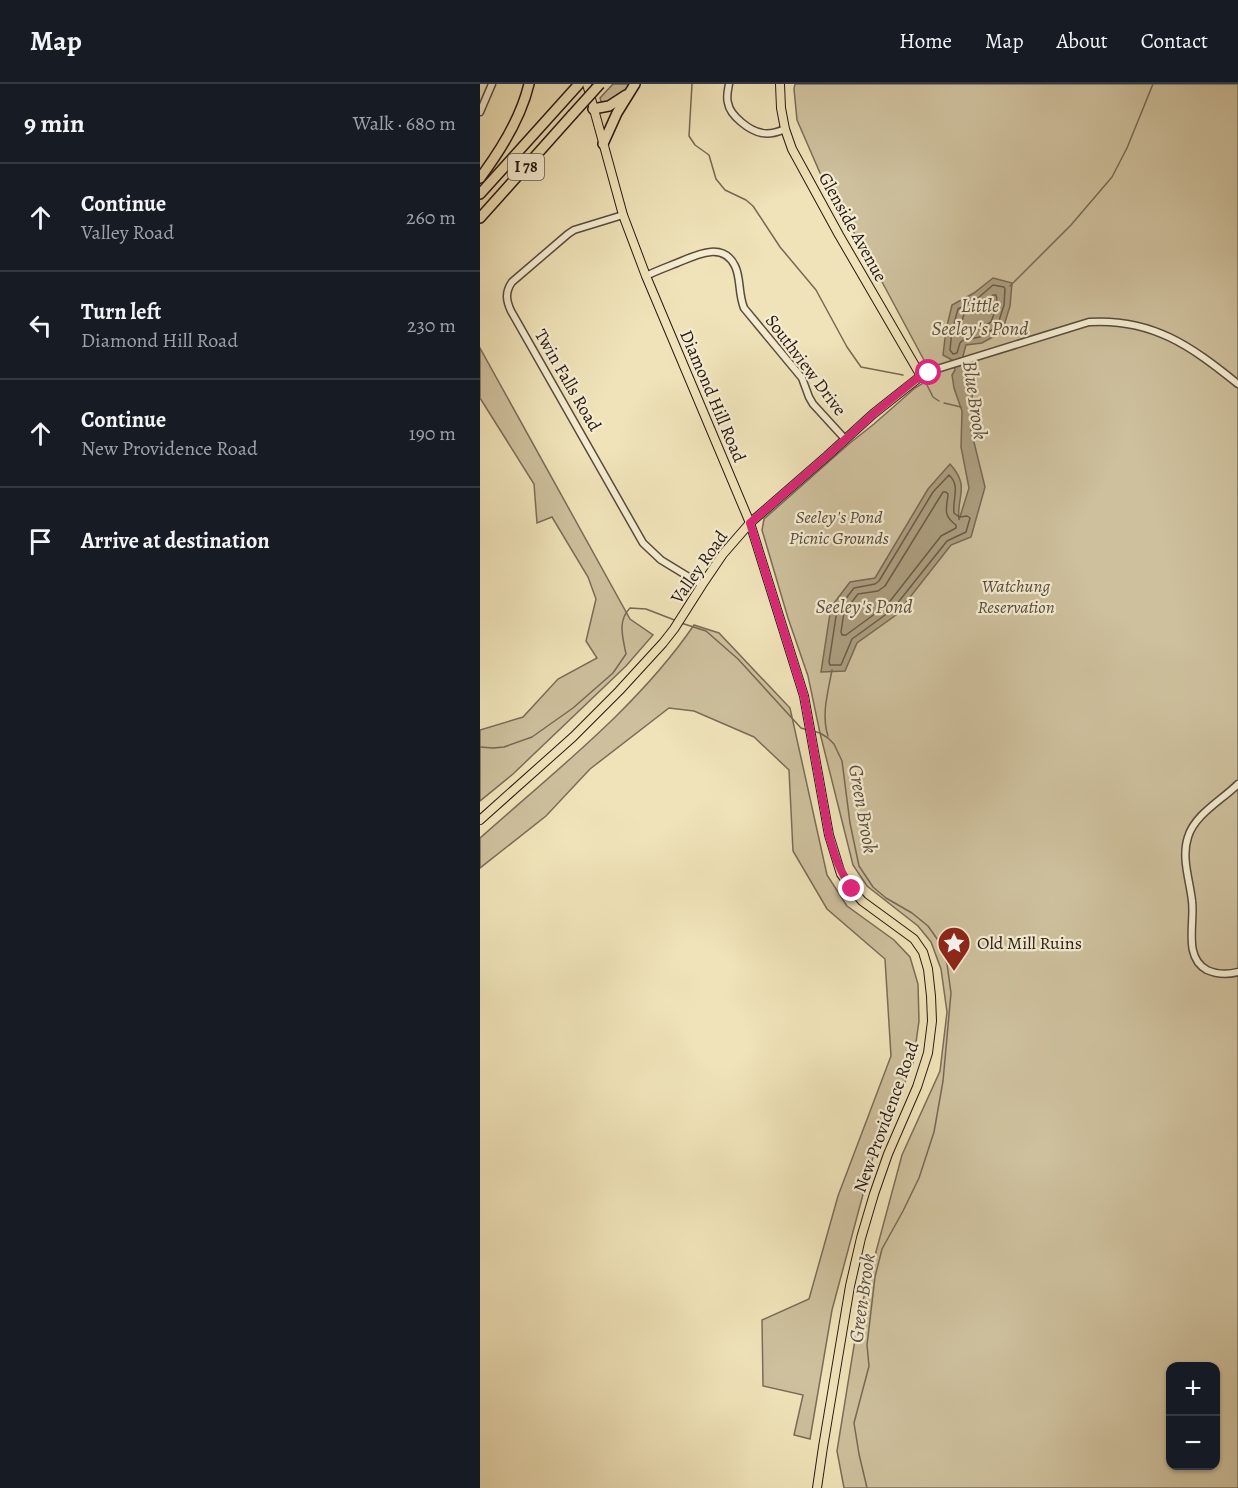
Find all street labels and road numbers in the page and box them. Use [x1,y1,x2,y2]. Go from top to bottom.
road number: I 78 [508,154,544,180]
street label: Glenside Avenue [813,168,893,286]
street label: Southview Drive [760,309,852,421]
street label: Twin Falls Road [529,325,607,436]
street label: Diamond Hill Road [674,326,752,466]
street label: Valley Road [665,526,733,609]
street label: New Providence Road [848,1038,925,1196]

